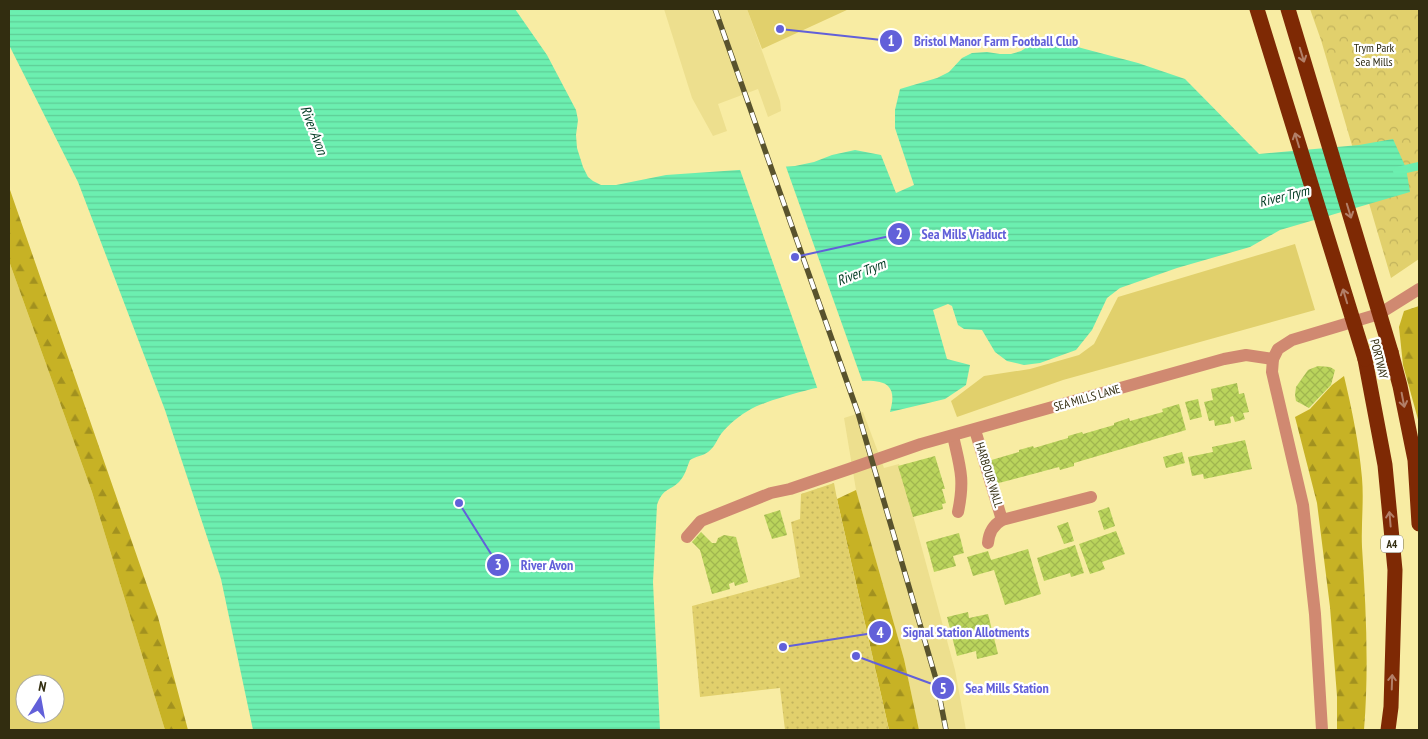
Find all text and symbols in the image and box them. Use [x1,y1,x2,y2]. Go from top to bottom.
callout: Bristol Manor Farm Football Club [879,26,1088,55]
text: 1 [887,31,895,50]
text: Bristol Manor Farm Football Club [914,32,1078,50]
park label: Trym Park Sea Mills [1354,40,1395,69]
one-way arrow [1297,47,1307,63]
water label: River Avon [296,103,332,158]
one-way arrow [1292,133,1302,149]
water label: River Trym [1257,181,1312,211]
one-way arrow [1344,203,1354,219]
callout: Sea Mills Viaduct [886,219,1017,248]
text: 2 [895,224,903,243]
text: Sea Mills Viaduct [922,225,1006,243]
water label: River Trym [834,254,889,289]
one-way arrow [1340,288,1349,304]
street label: PORTWAY [1367,337,1392,381]
street label: SEA MILLS LANE [1052,381,1122,414]
one-way arrow [1399,391,1408,407]
street label: HARBOUR WALL [972,440,1007,510]
one-way arrow [1385,512,1395,528]
road number: A4 [1381,536,1403,552]
callout: River Avon [486,550,584,579]
text: 3 [494,555,502,574]
text: River Avon [521,556,573,574]
callout: Signal Station Allotments [867,618,1039,647]
text: 4 [876,623,884,642]
text: Signal Station Allotments [903,623,1029,641]
north arrow [15,674,65,724]
callout: Sea Mills Station [930,674,1059,703]
one-way arrow [1387,674,1396,690]
text: N [37,677,48,696]
text: 5 [939,679,947,698]
text: Sea Mills Station [965,679,1049,697]

